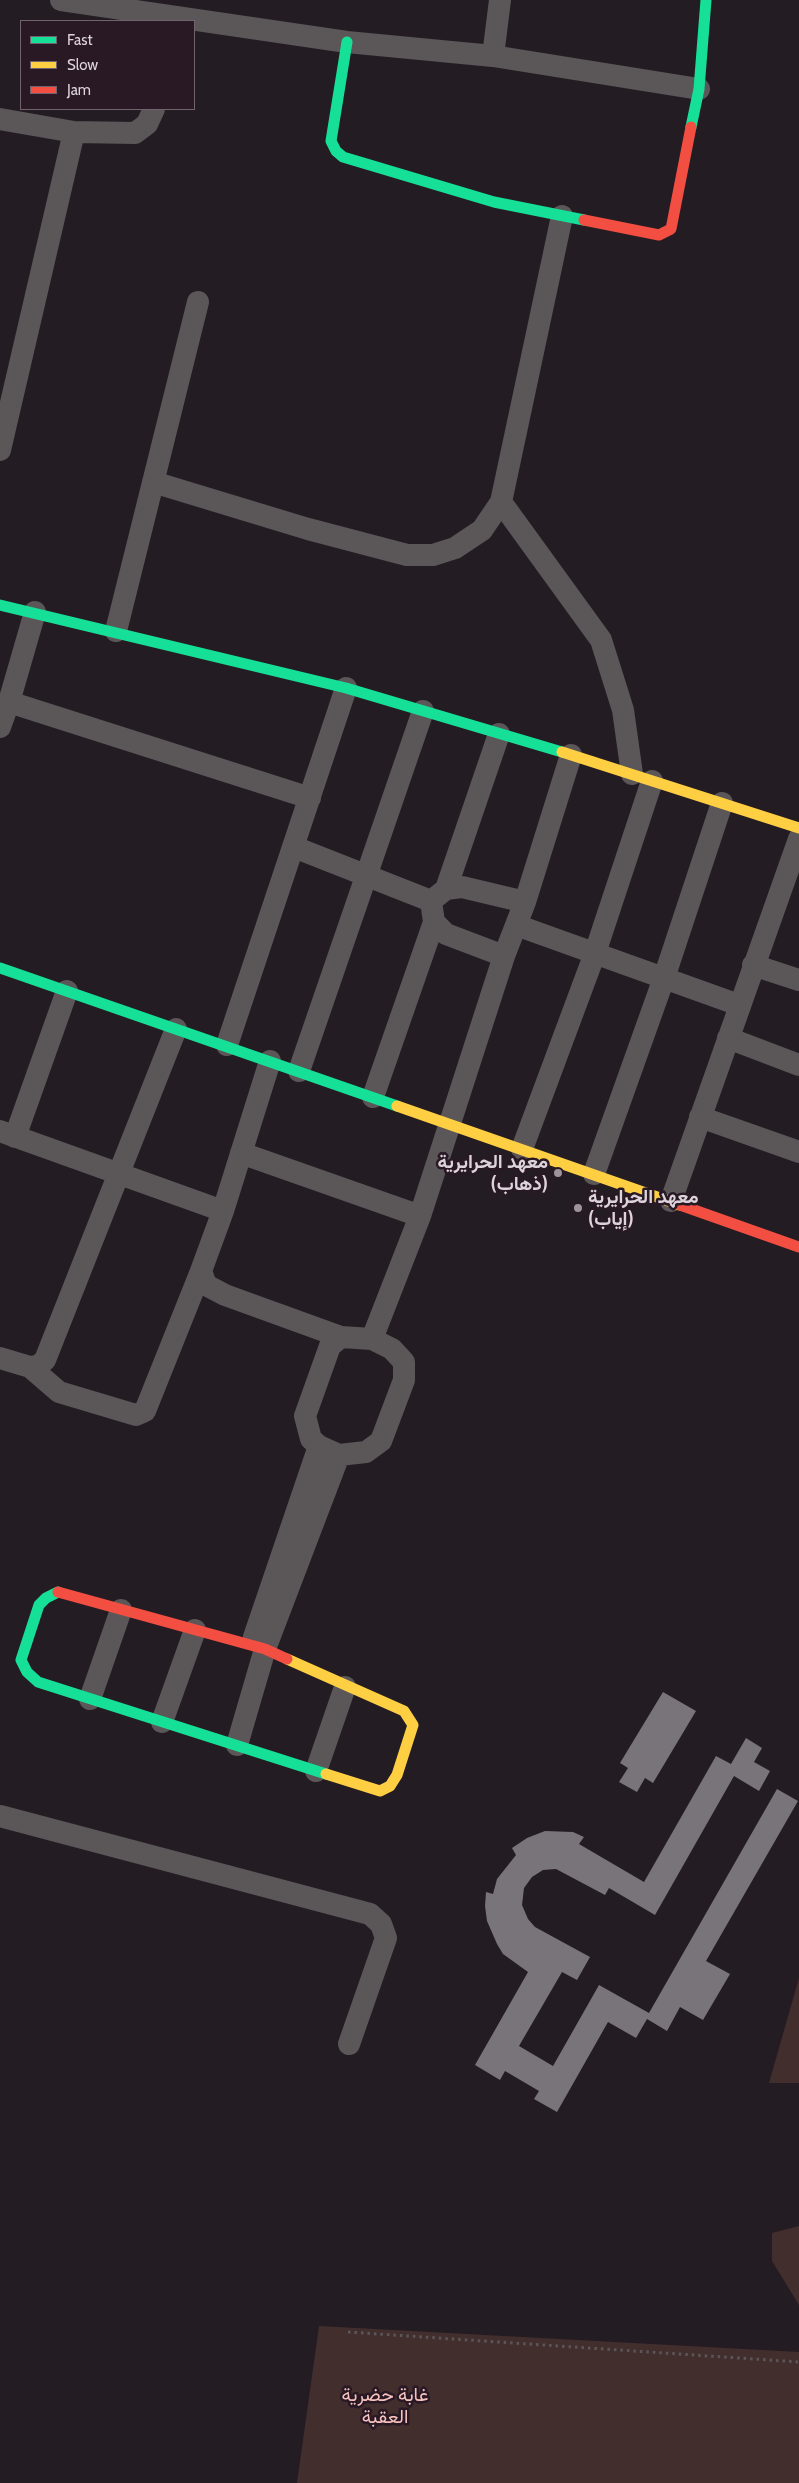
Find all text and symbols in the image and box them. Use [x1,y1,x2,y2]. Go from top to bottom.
legend [20,20,195,110]
text: Fast [67,31,92,49]
text: Slow [67,56,98,74]
text: Jam [67,81,91,99]
place label: معهد الحرايرية (ذهاب) [438,1151,548,1195]
marker: معهد الحرايرية (ذهاب) [552,1167,564,1179]
place label: معهد الحرايرية (إياب) [588,1186,698,1230]
marker: معهد الحرايرية (إياب) [572,1202,584,1214]
park label: غابة حضرية العقبة [342,2384,428,2428]

